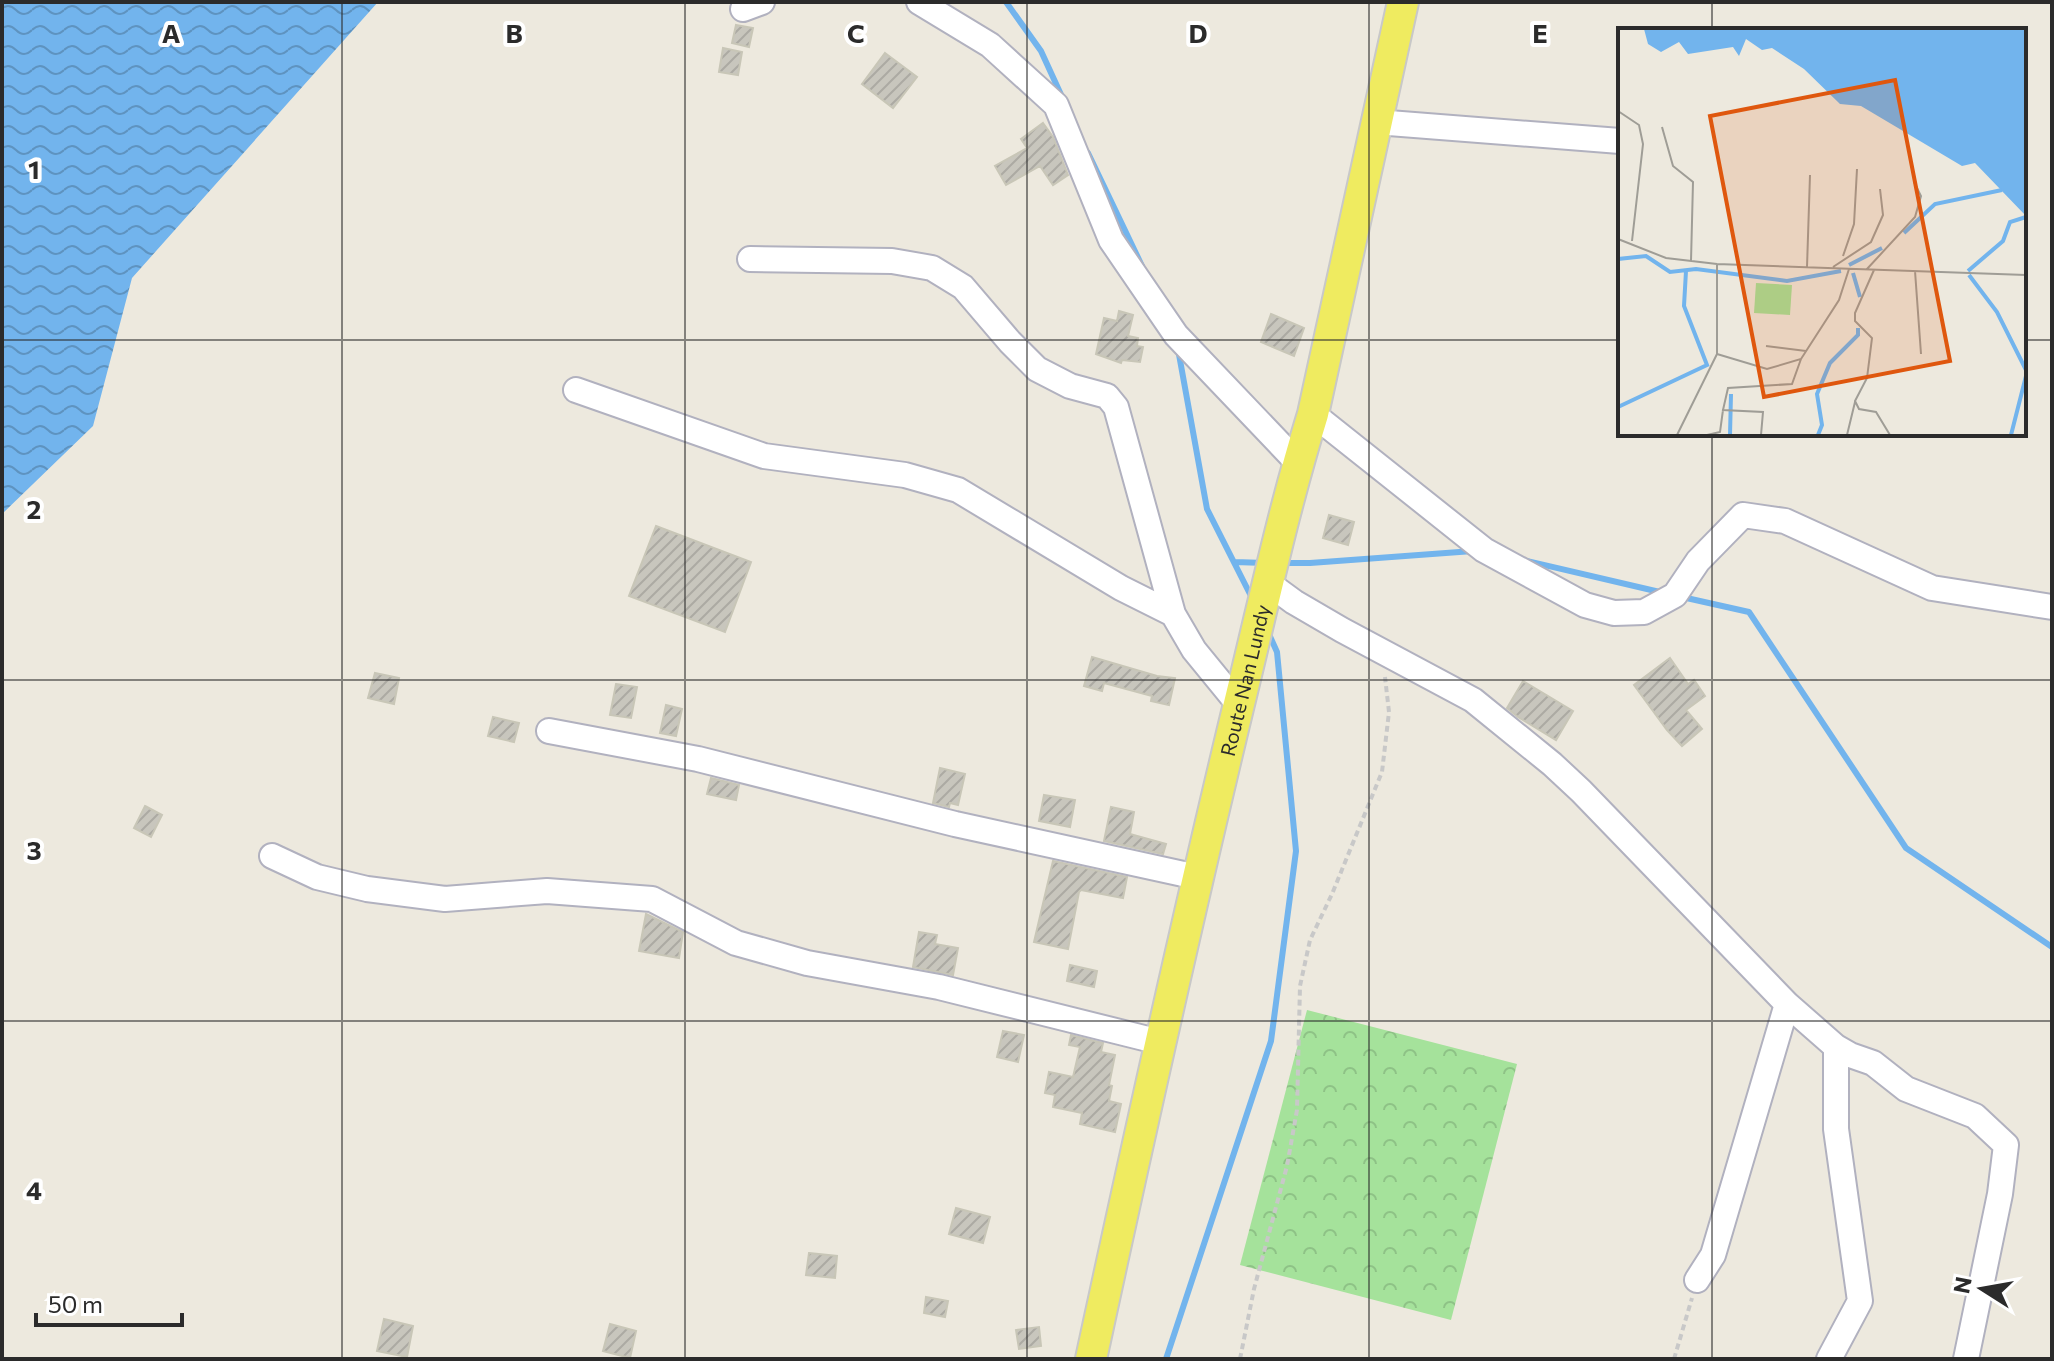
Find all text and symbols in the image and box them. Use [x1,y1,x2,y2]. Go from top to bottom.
text: A [162,17,181,48]
text: B [505,17,523,48]
text: C [847,17,865,48]
text: D [1188,17,1208,48]
text: E [1532,17,1548,48]
inset map [1618,28,2026,436]
text: 1 [28,153,40,184]
text: 2 [27,493,41,524]
street label: Route Nan Lundy [1215,602,1274,758]
text: 3 [26,834,42,865]
text: 4 [26,1174,42,1205]
north arrow [1942,1249,2022,1329]
text: N [1947,1274,1977,1296]
scale bar [36,1277,182,1327]
text: 50 m [48,1289,103,1318]

